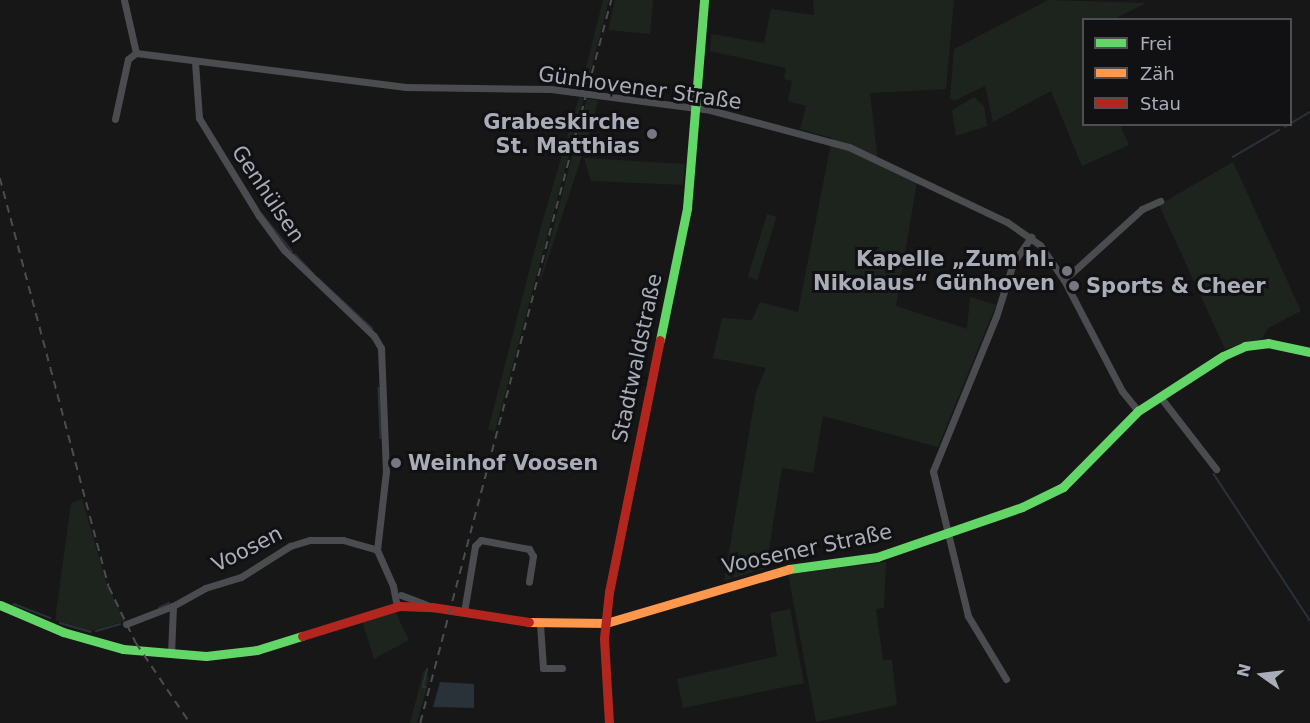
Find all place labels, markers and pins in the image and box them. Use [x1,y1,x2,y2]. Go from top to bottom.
place label: Grabeskirche St. Matthias [483,109,640,159]
marker: Grabeskirche St. Matthias [645,127,659,141]
place label: Kapelle „Zum hl. Nikolaus“ Günhoven [813,246,1055,296]
marker: Kapelle „Zum hl. Nikolaus“ Günhoven [1060,264,1074,278]
place label: Sports & Cheer [1086,273,1266,299]
marker: Sports & Cheer [1067,279,1081,293]
place label: Weinhof Voosen [408,450,598,476]
marker: Weinhof Voosen [389,456,403,470]

